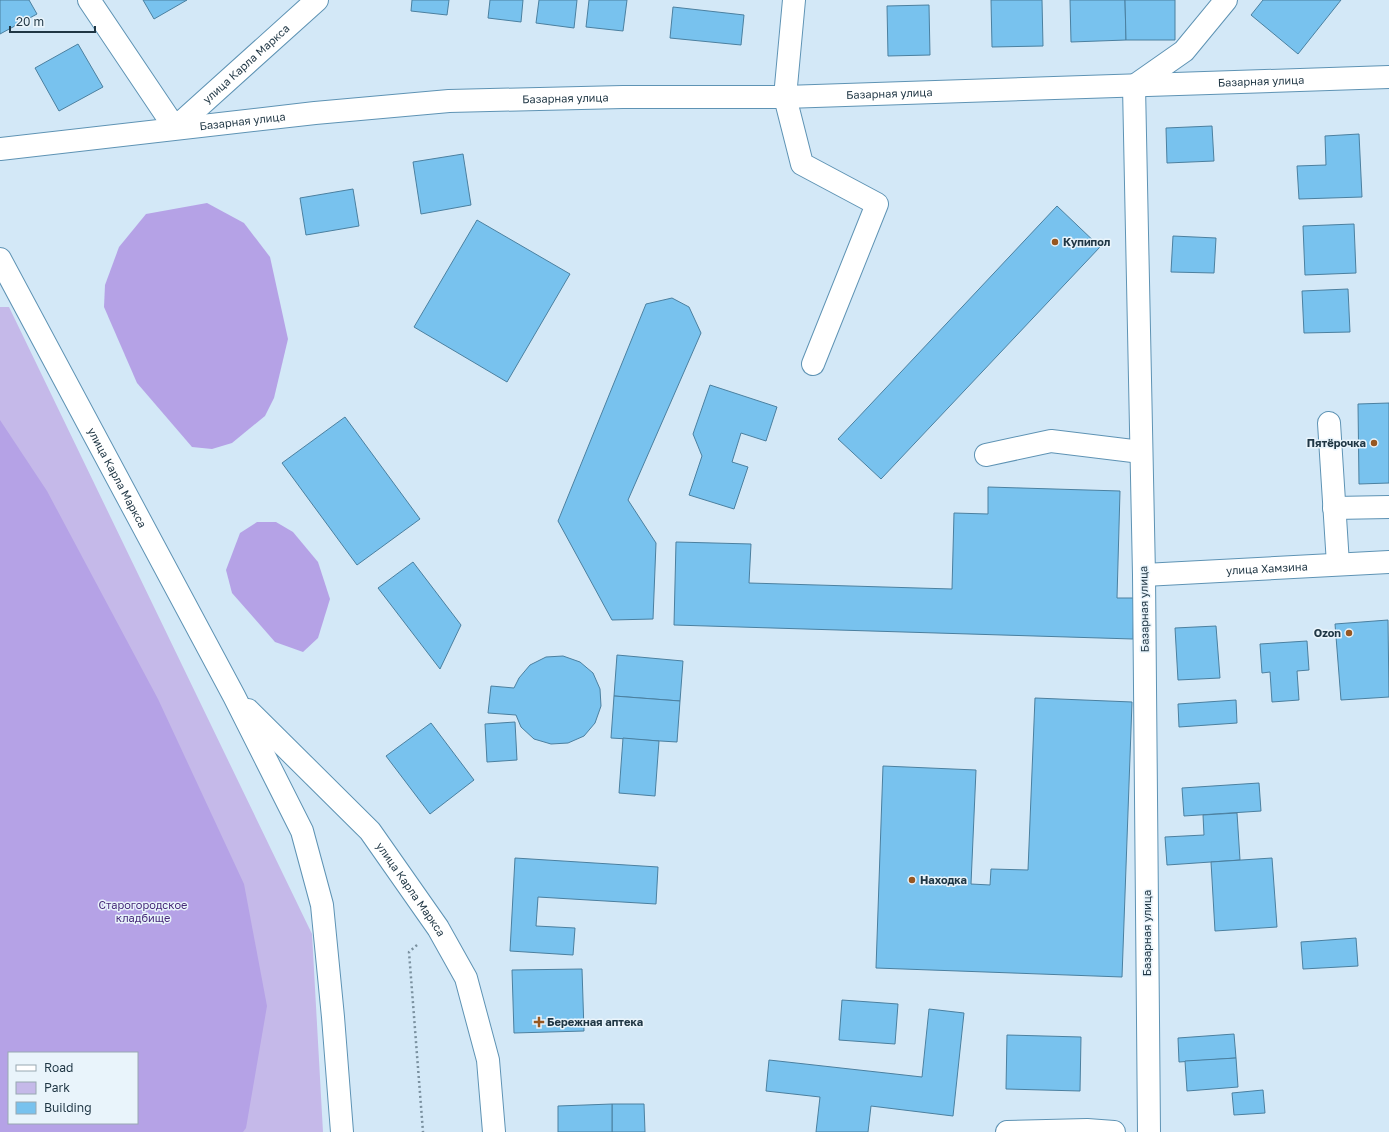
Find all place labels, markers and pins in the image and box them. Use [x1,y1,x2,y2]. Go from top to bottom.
place label: Купипол [1063,235,1110,248]
marker: Купипол [1050,237,1060,247]
place label: Пятёрочка [1307,436,1366,449]
marker: Пятёрочка [1369,438,1379,448]
place label: Ozon [1314,626,1341,639]
marker: Ozon [1344,628,1354,638]
place label: Находка [920,873,967,886]
marker: Находка [907,875,917,885]
place label: Бережная аптека [547,1015,643,1028]
marker: Бережная аптека [534,1017,544,1027]

